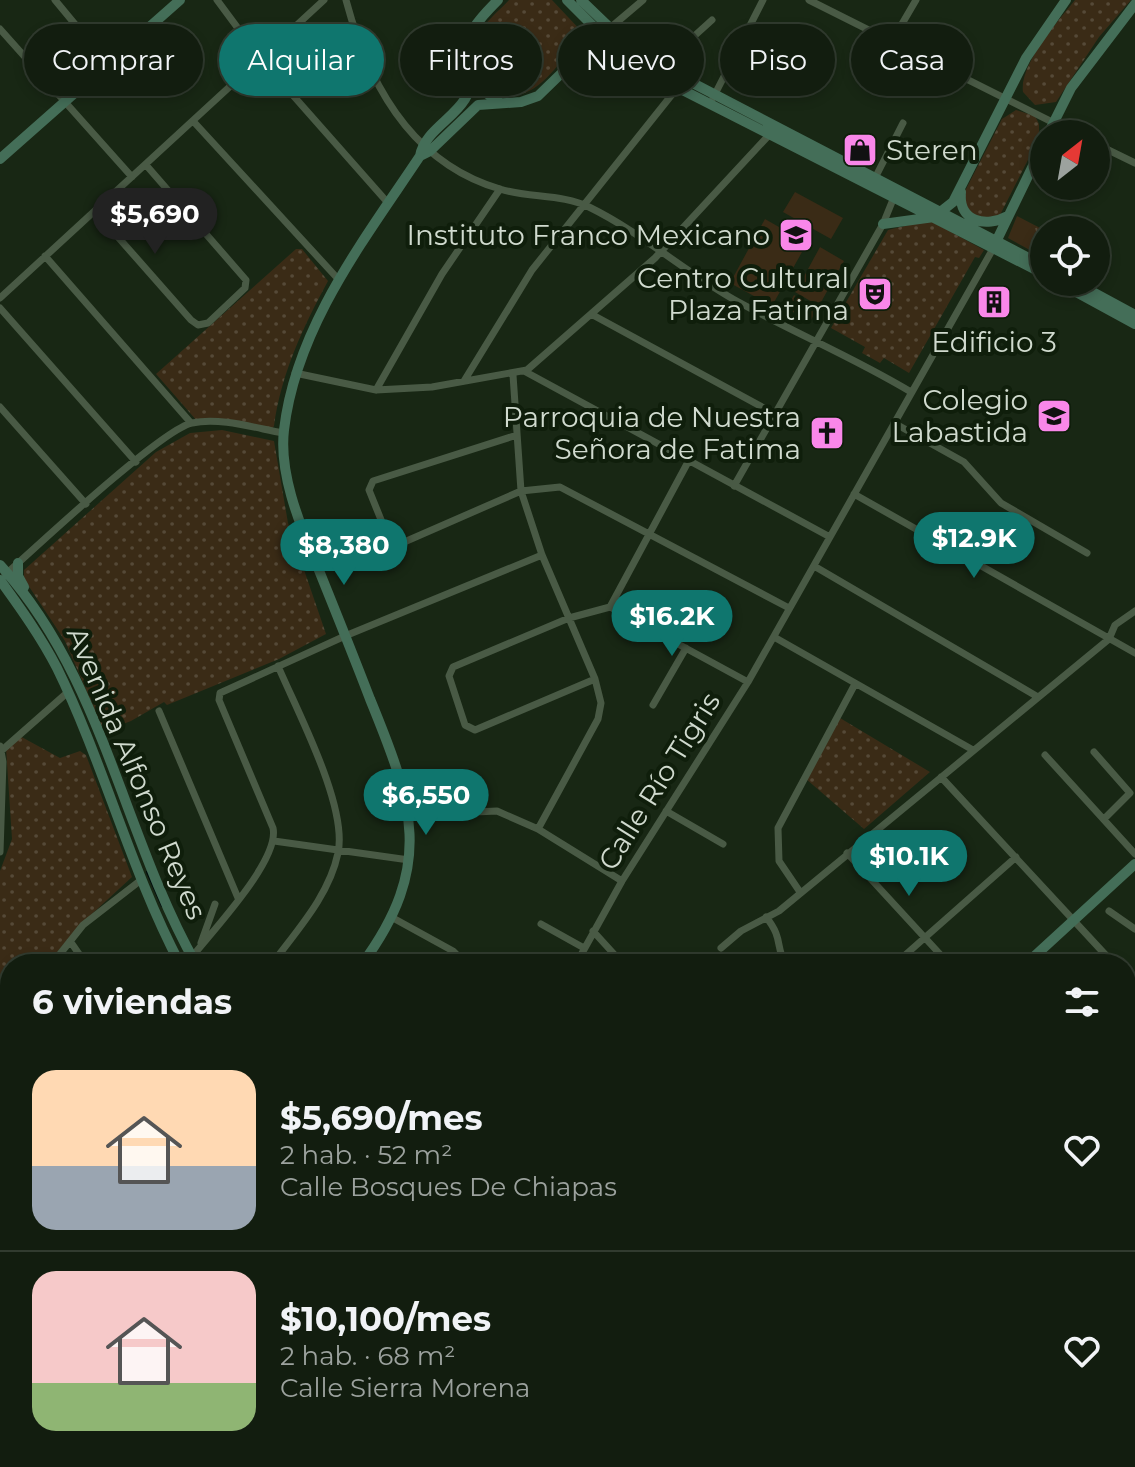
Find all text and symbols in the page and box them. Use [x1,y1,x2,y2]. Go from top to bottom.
chip: Comprar [24,24,203,96]
chip: Alquilar [219,24,384,96]
chip: Filtros [400,24,542,96]
chip: Nuevo [558,24,704,96]
chip: Piso [720,24,835,96]
chip: Casa [851,24,973,96]
north arrow [1030,120,1110,200]
map controls [1030,120,1110,296]
shop icon: Steren [841,131,879,169]
place label: Steren [886,133,978,167]
pin: $5,690 [90,188,220,256]
text: $5,690 [110,198,200,230]
school or university icon: Instituto Franco Mexicano [777,216,815,254]
button: locate [1030,216,1110,296]
place label: Instituto Franco Mexicano [407,218,770,252]
place label: Centro Cultural Plaza Fatima [637,261,849,327]
theatre icon: Centro Cultural Plaza Fatima [856,275,894,313]
building icon: Edificio 3 [975,283,1013,321]
place label: Edificio 3 [931,325,1057,359]
place label: Colegio Labastida [892,383,1028,449]
school or university icon: Colegio Labastida [1035,397,1073,435]
place label: Parroquia de Nuestra Señora de Fatima [503,400,801,466]
church icon: Parroquia de Nuestra Señora de Fatima [808,414,846,452]
pin: $12.9K [909,512,1039,580]
pin: $8,380 [279,519,409,587]
text: $12.9K [932,522,1016,554]
text: $8,380 [298,529,390,561]
pin: $16.2K [607,590,737,658]
text: $16.2K [630,600,715,632]
street label: Avenida Alfonso Reyes [60,622,214,924]
street label: Calle Río Tigris [591,686,727,876]
pin: $6,550 [361,769,491,837]
text: $6,550 [382,779,470,811]
pin: $10.1K [844,830,974,898]
text: $10.1K [869,840,949,872]
icon: filters [1060,980,1104,1024]
text: 6 viviendas [32,981,232,1023]
text: $5,690/mes [280,1097,483,1139]
icon: home [96,1102,192,1198]
icon: heart [1060,1128,1104,1172]
text: 2 hab. · 52 m² [280,1139,452,1171]
text: Calle Bosques De Chiapas [280,1171,617,1203]
text: $10,100/mes [280,1298,491,1340]
icon: home [96,1303,192,1399]
icon: heart [1060,1329,1104,1373]
text: 2 hab. · 68 m² [280,1340,455,1372]
text: Calle Sierra Morena [280,1372,530,1404]

